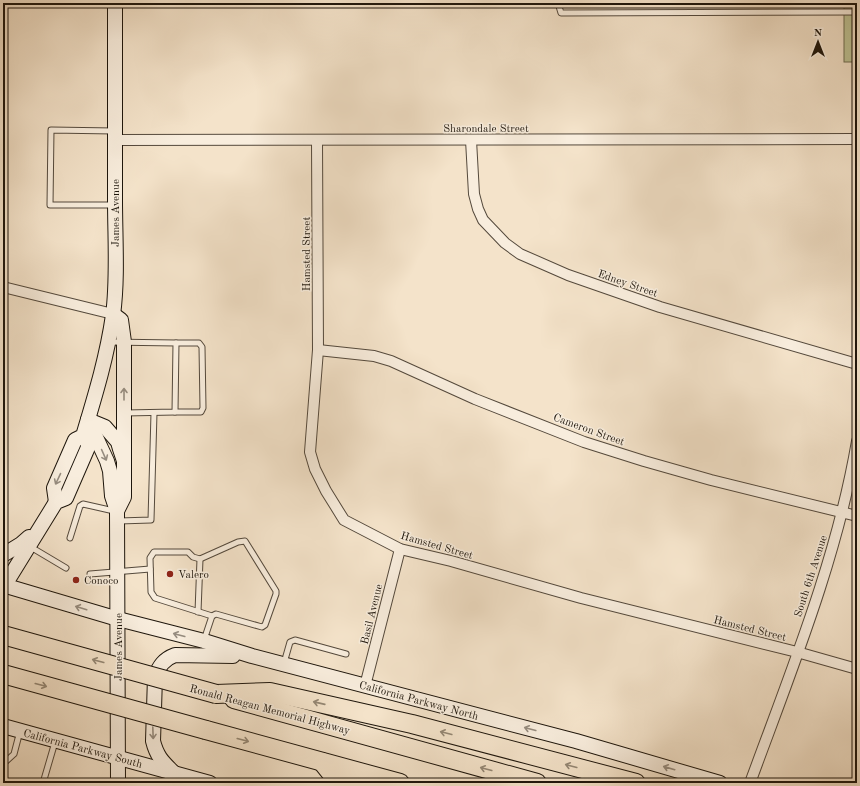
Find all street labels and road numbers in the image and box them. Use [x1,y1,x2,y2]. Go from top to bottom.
street label: Sharondale Street [443,124,529,135]
street label: James Avenue [111,179,122,247]
street label: Hamsted Street [302,217,313,291]
street label: Edney Street [596,269,659,300]
street label: Cameron Street [551,412,626,448]
street label: Hamsted Street [399,531,474,562]
street label: South 6th Avenue [793,534,830,619]
street label: Basil Avenue [360,583,385,646]
street label: James Avenue [114,613,125,681]
street label: Hamsted Street [712,615,787,644]
street label: California Parkway North [358,680,479,723]
street label: Ronald Reagan Memorial Highway [188,684,351,737]
street label: California Parkway South [22,728,143,771]

